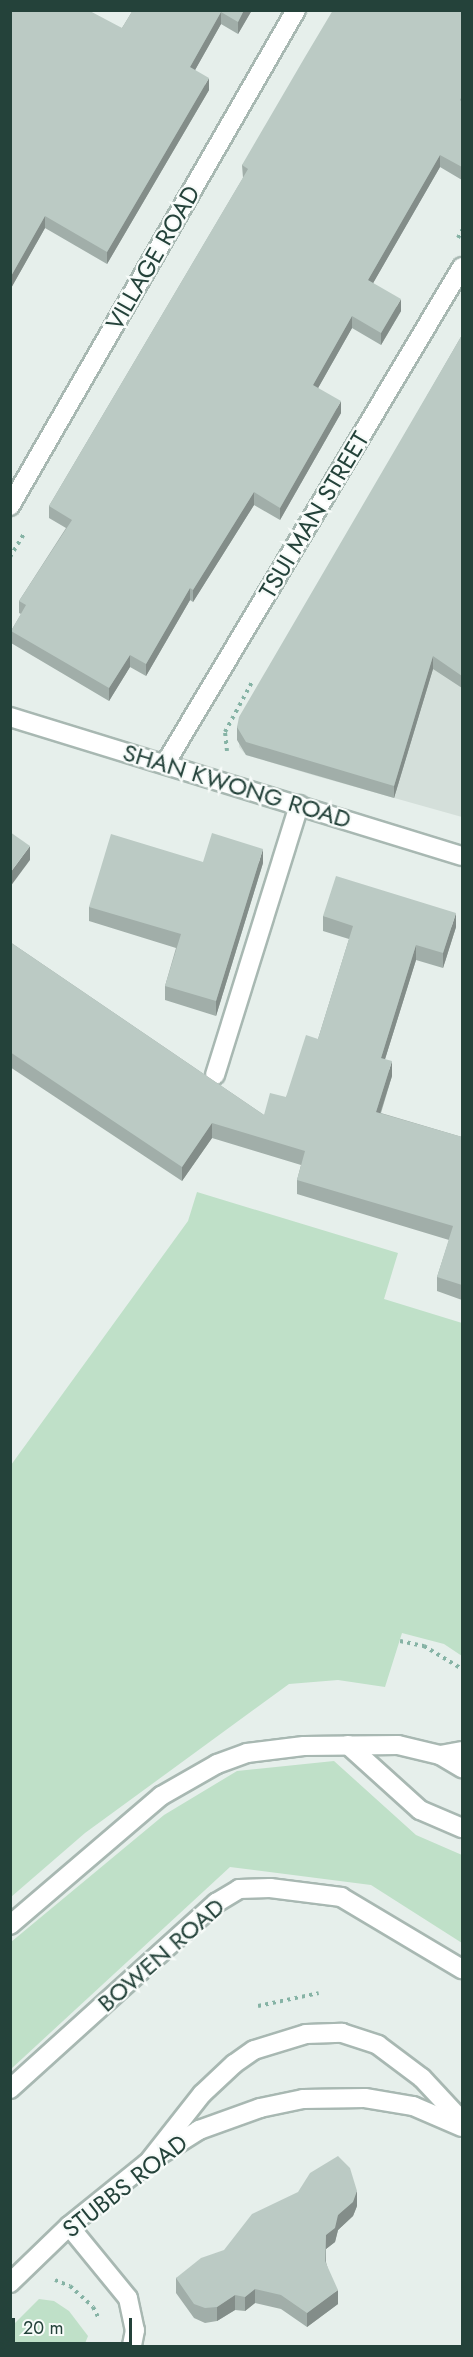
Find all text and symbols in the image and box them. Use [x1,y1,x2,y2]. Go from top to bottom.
street label: VILLAGE ROAD [100,181,206,335]
street label: TSUI MAN STREET [253,427,375,603]
street label: SHAN KWONG ROAD [120,738,354,834]
street label: BOWEN ROAD [92,1892,230,2018]
street label: STUBBS ROAD [57,2128,193,2244]
scale bar [15,2306,135,2344]
text: 20 m [23,2315,63,2341]

